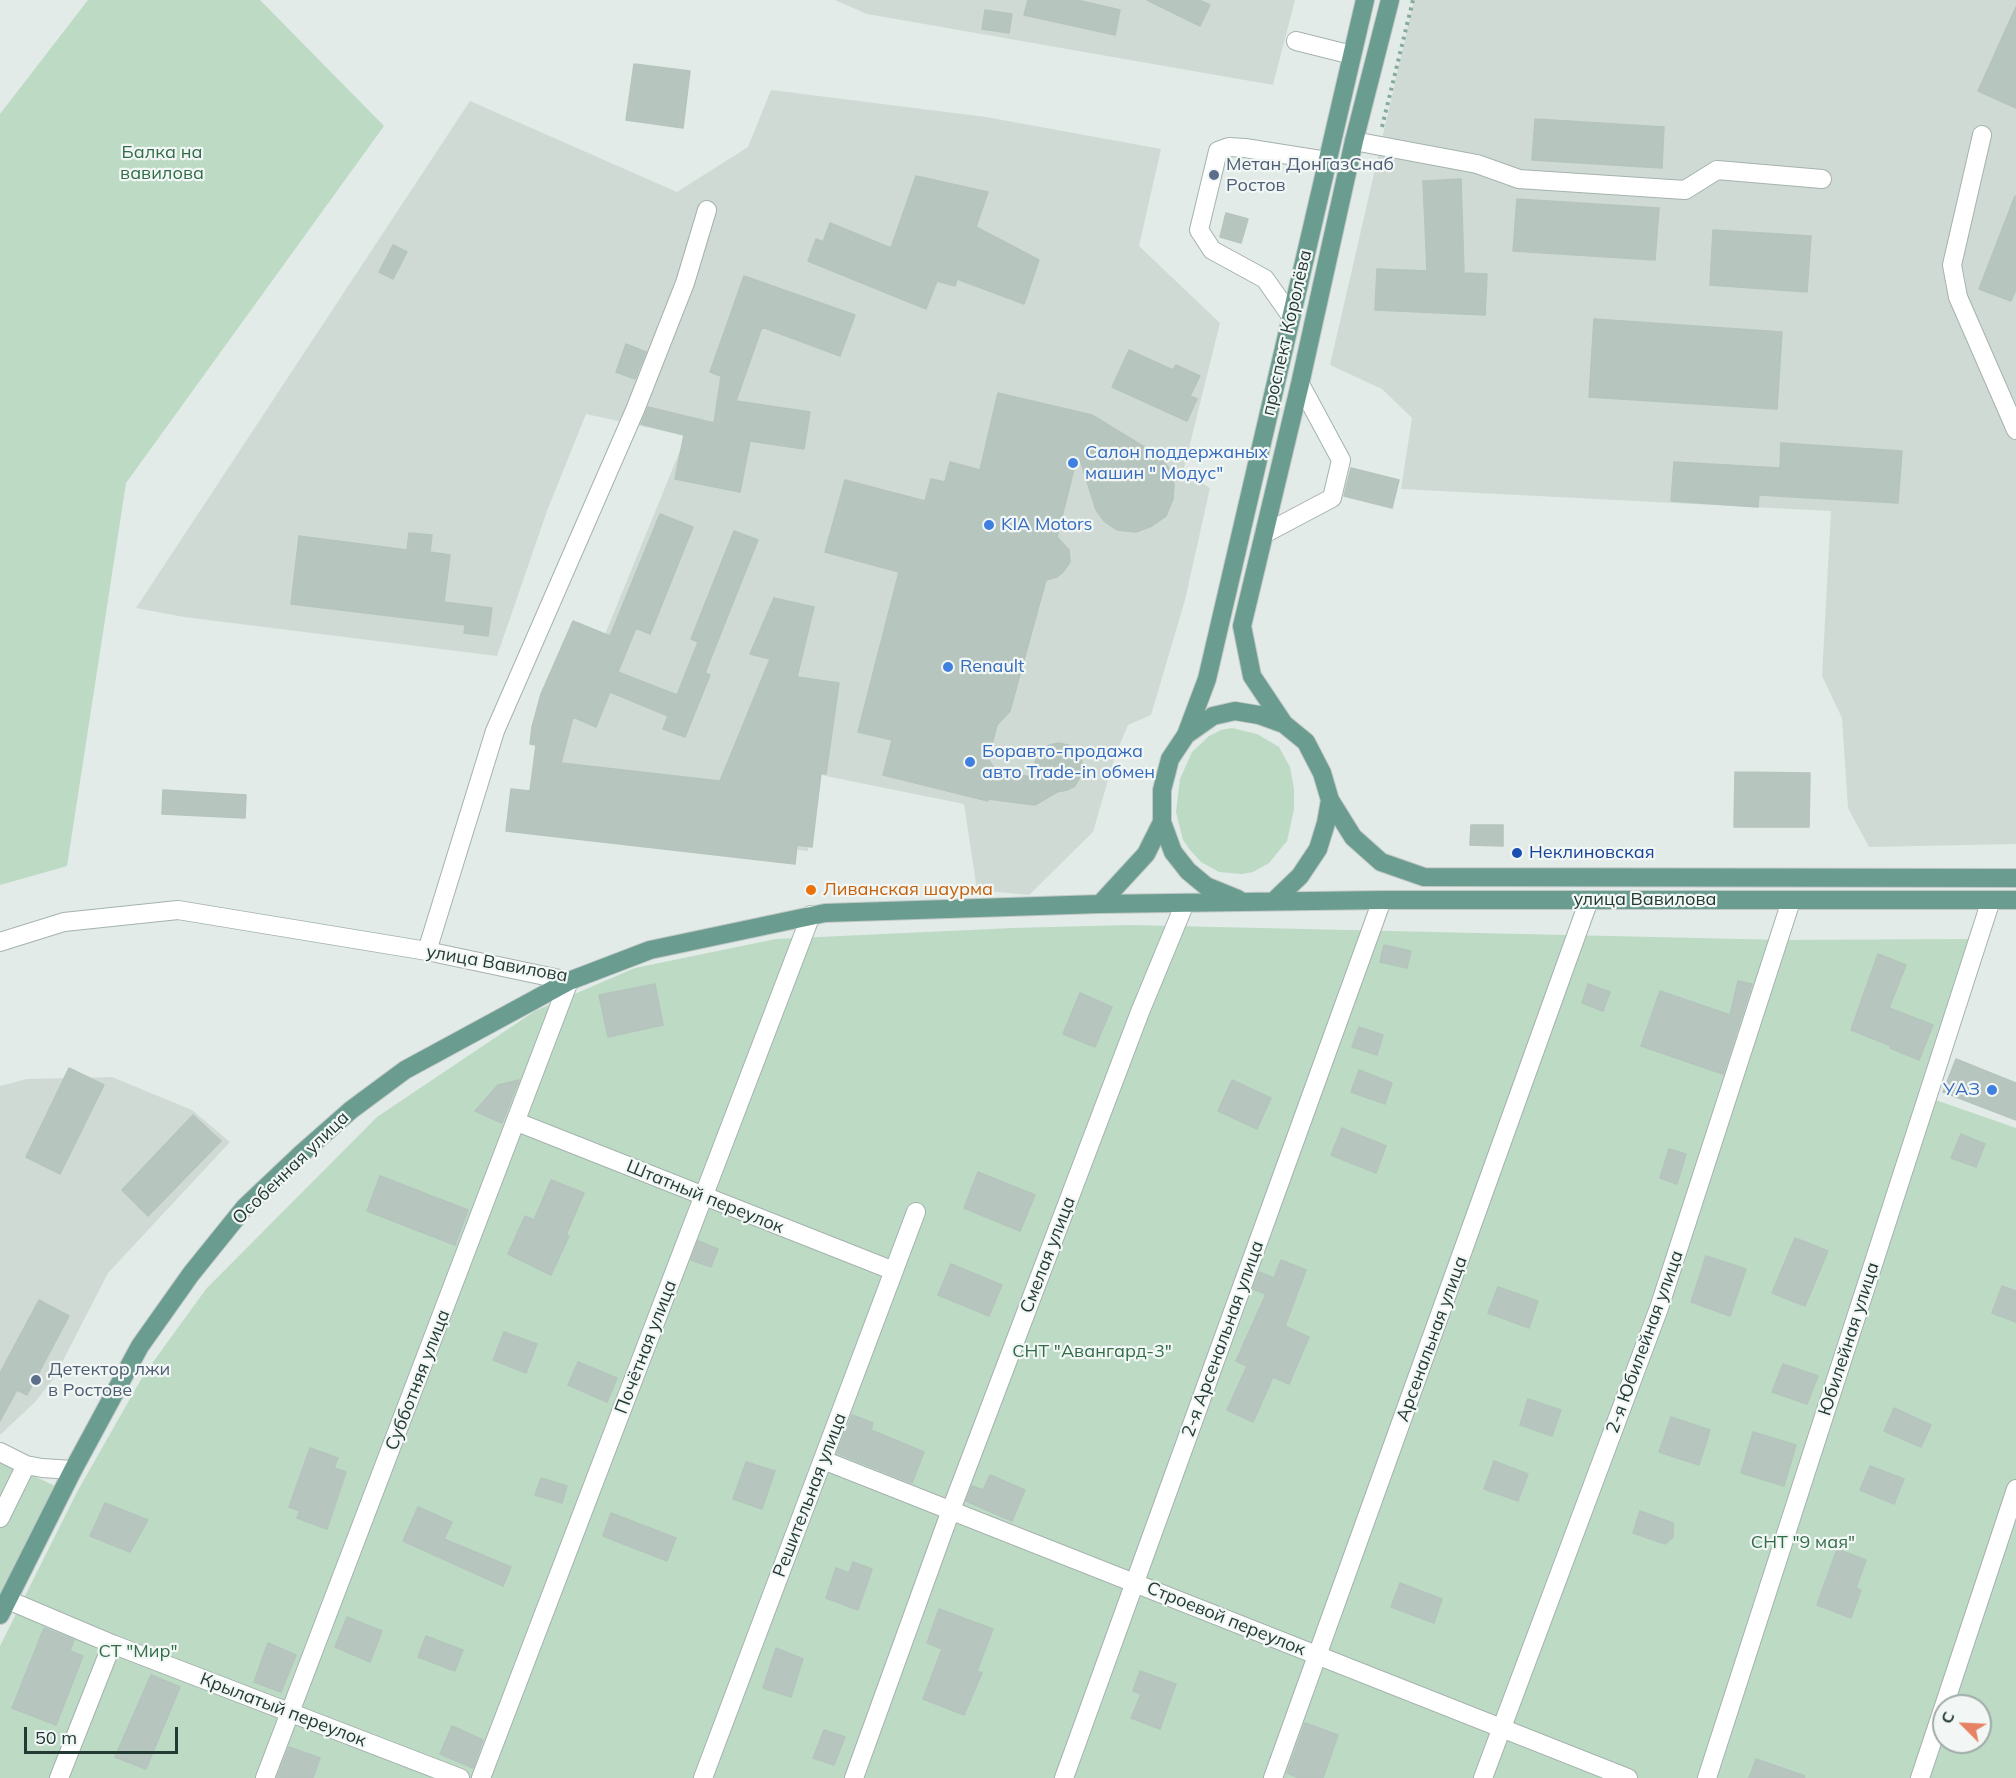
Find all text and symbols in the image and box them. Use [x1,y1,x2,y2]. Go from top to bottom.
park label: Балка на вавилова [120,142,204,184]
place label: Метан ДонГазСнаб Ростов [1226,154,1394,196]
marker: Метан ДонГазСнаб Ростов [1207,168,1221,182]
street label: проспект Королёва [1257,248,1317,418]
place label: Салон поддержаных машин " Модус" [1085,442,1268,484]
marker: Салон поддержаных машин " Модус" [1066,456,1080,470]
place label: KIA Motors [1001,514,1092,536]
marker: KIA Motors [982,518,996,532]
place label: Renault [960,656,1024,678]
marker: Renault [941,660,955,674]
place label: Боравто-продажа авто Trade-in обмен [982,741,1155,783]
marker: Боравто-продажа авто Trade-in обмен [963,755,977,769]
place label: Неклиновская [1529,842,1655,864]
marker: Неклиновская [1510,846,1524,860]
place label: Ливанская шаурма [823,879,993,901]
marker: Ливанская шаурма [804,883,818,897]
street label: улица Вавилова [1573,889,1717,911]
street label: улица Вавилова [425,941,569,987]
place label: УАЗ [1943,1079,1980,1101]
marker: УАЗ [1985,1083,1999,1097]
street label: Особенная улица [228,1107,354,1229]
street label: Штатный переулок [623,1156,787,1238]
street label: Смелая улица [1016,1194,1080,1316]
street label: 2-я Арсенальная улица [1177,1238,1269,1440]
street label: 2-я Юбилейная улица [1602,1248,1688,1436]
street label: Арсенальная улица [1392,1253,1472,1425]
street label: Юбилейная улица [1814,1260,1884,1418]
street label: Почётная улица [611,1277,681,1417]
street label: Субботняя улица [381,1307,455,1453]
park label: СНТ "Авангард-3" [1012,1341,1172,1363]
place label: Детектор лжи в Ростове [48,1359,170,1402]
marker: Детектор лжи в Ростове [29,1373,43,1387]
street label: Решительная улица [769,1410,851,1580]
park label: СНТ "9 мая" [1751,1532,1855,1554]
street label: Строевой переулок [1143,1577,1309,1661]
park label: СТ "Мир" [99,1641,177,1663]
street label: Крылатый переулок [197,1668,369,1752]
north arrow [1932,1694,1992,1754]
text: С [1936,1708,1959,1727]
scale bar [27,1715,182,1753]
text: 50 m [35,1726,77,1749]

